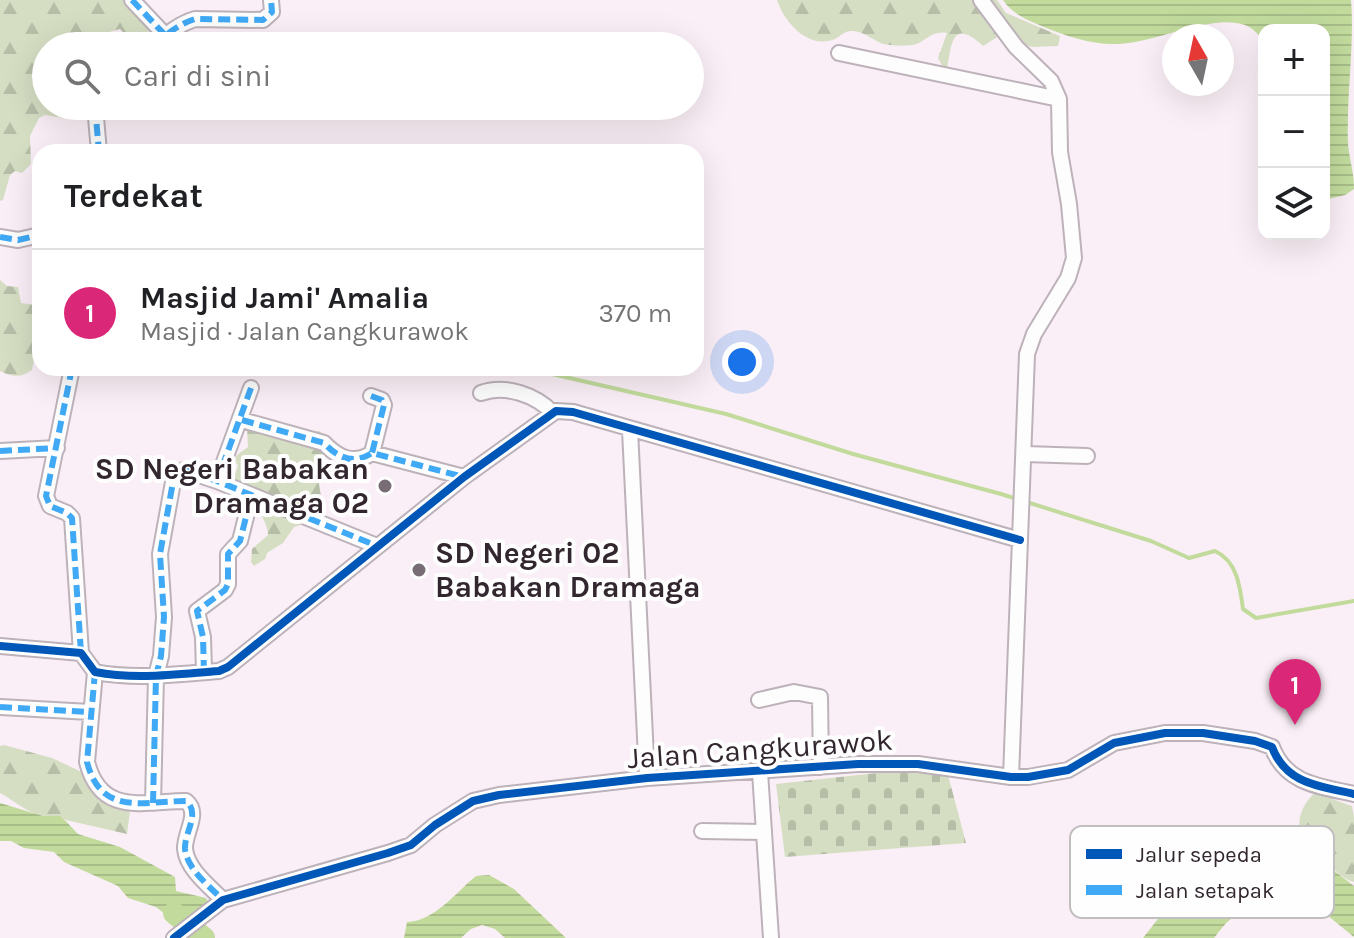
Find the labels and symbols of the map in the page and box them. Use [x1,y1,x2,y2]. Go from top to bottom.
north arrow [1162,24,1234,96]
your location [722,342,762,382]
place label: SD Negeri Babakan Dramaga 02 [95,451,369,521]
marker: SD Negeri Babakan Dramaga 02 [376,477,394,495]
place label: SD Negeri 02 Babakan Dramaga [435,535,701,605]
marker: SD Negeri 02 Babakan Dramaga [410,561,428,579]
pin: 1 [1269,659,1321,725]
street label: Jalan Cangkurawok [626,722,894,776]
legend [1070,826,1334,918]
text: Jalur sepeda [1136,842,1262,868]
text: Jalan setapak [1136,878,1274,904]

